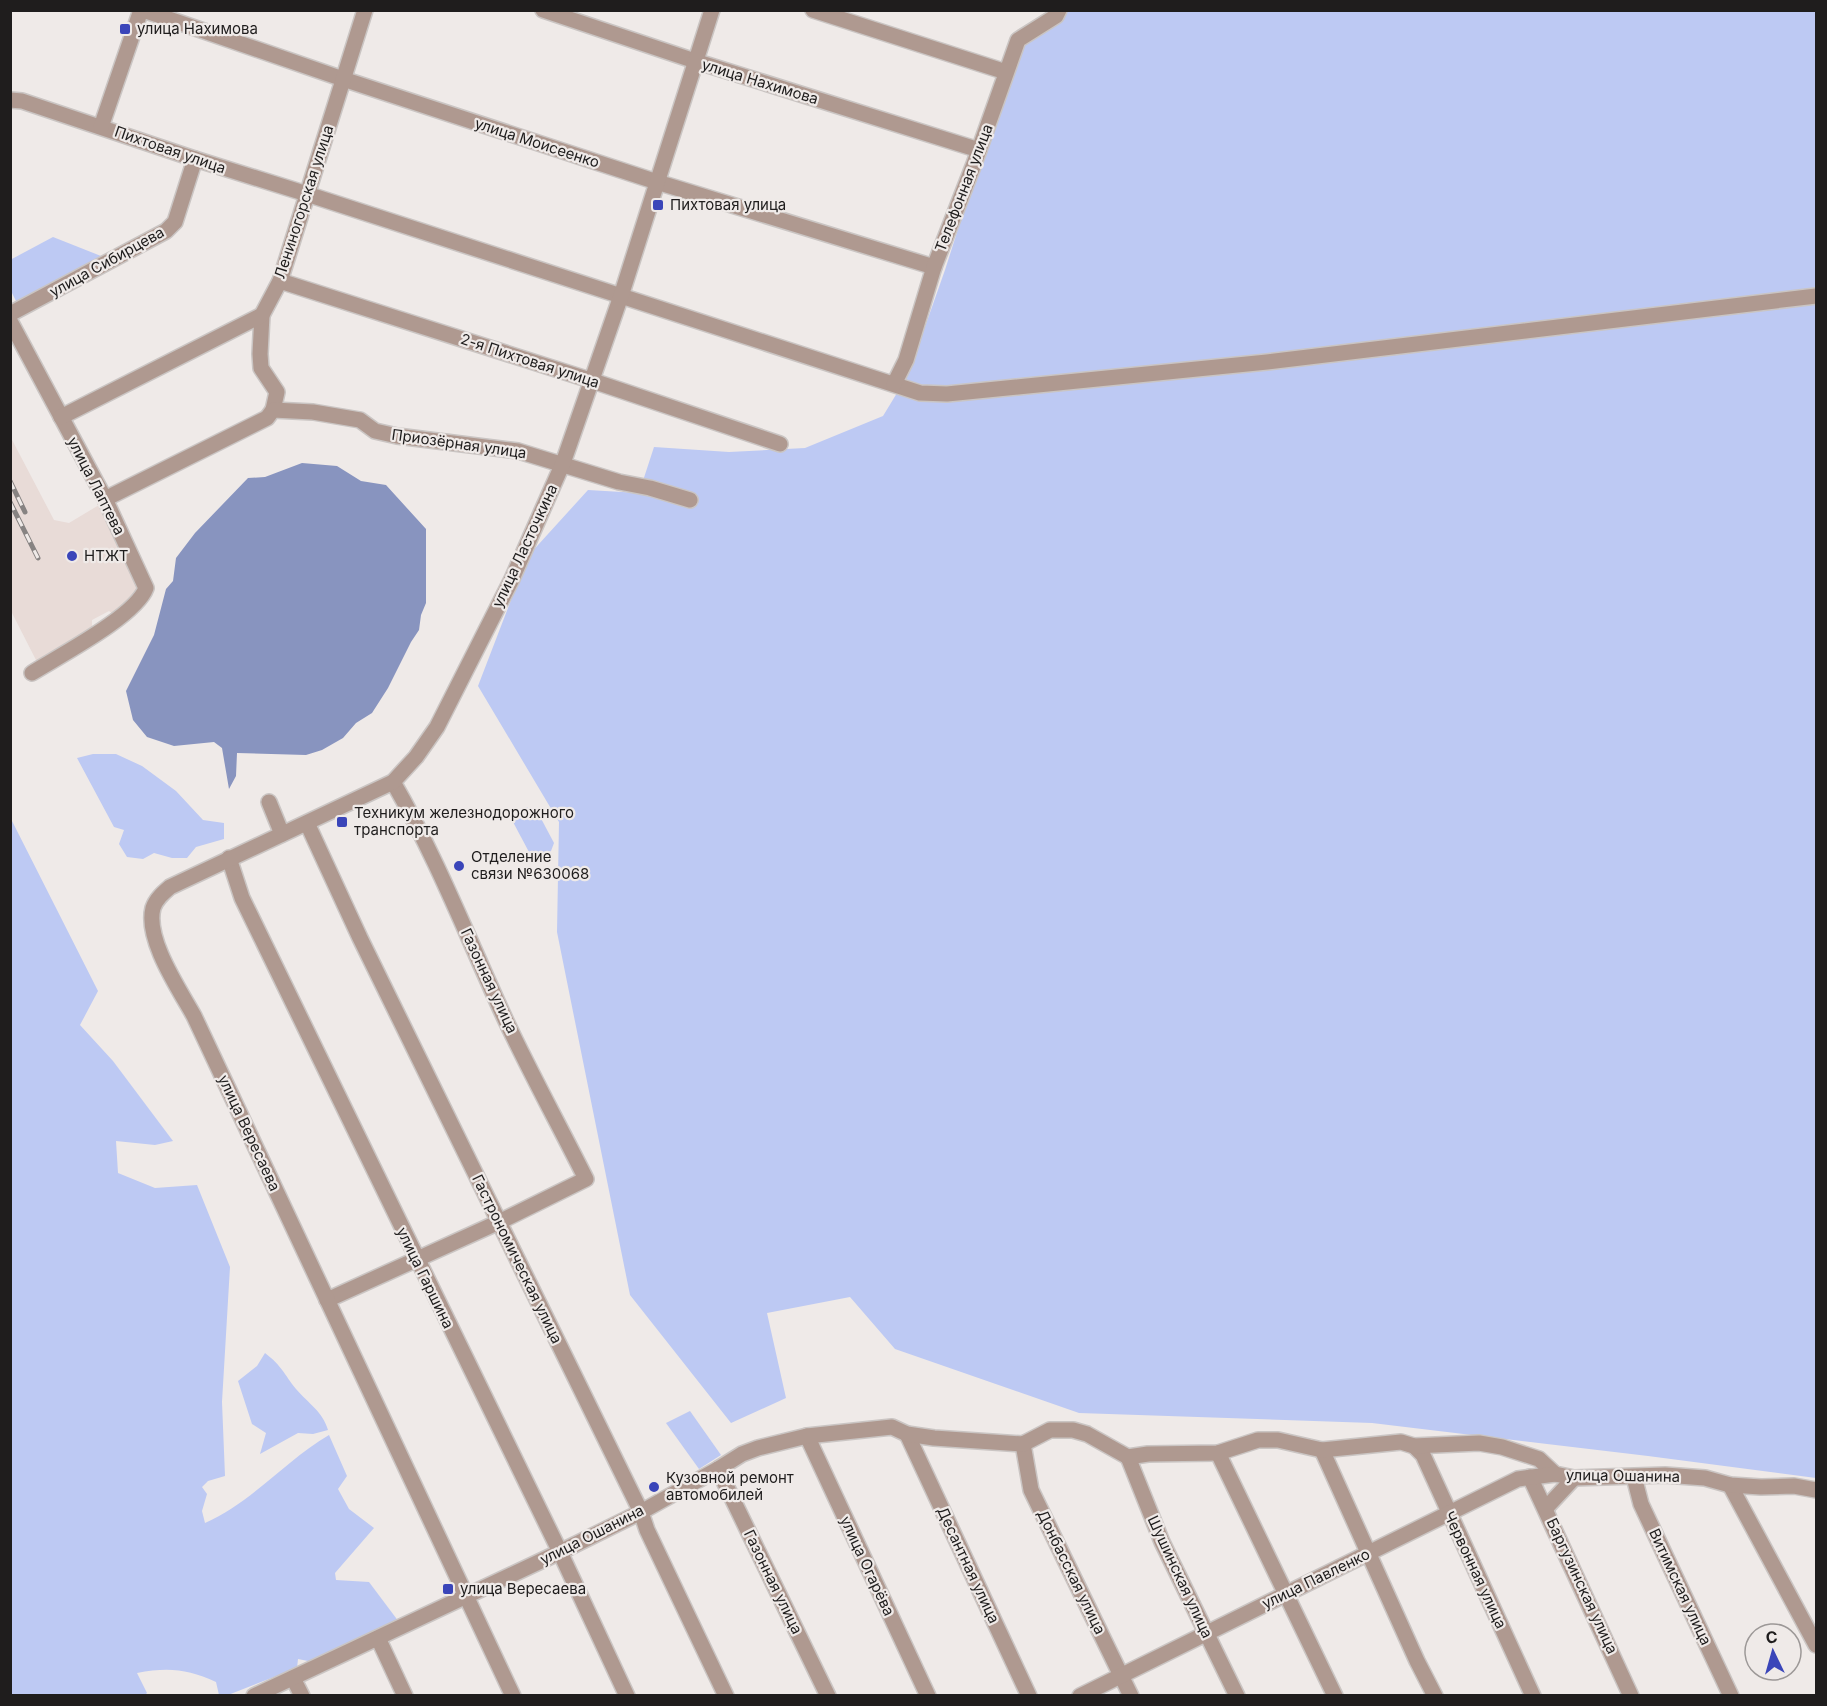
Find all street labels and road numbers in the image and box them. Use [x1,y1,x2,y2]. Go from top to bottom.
street label: улица Нахимова [700,55,821,108]
street label: улица Моисеенко [472,113,602,172]
street label: Телефонная улица [930,121,997,254]
street label: Пихтовая улица [112,122,228,177]
street label: Лениногорская улица [270,123,337,281]
street label: улица Сибирцева [46,222,167,301]
street label: 2-я Пихтовая улица [458,329,602,392]
street label: Приозёрная улица [390,425,528,462]
street label: улица Лаптева [64,433,129,538]
street label: улица Ласточкина [488,481,561,610]
street label: Газонная улица [457,925,522,1036]
street label: улица Вересаева [214,1072,285,1194]
street label: Гастрономическая улица [468,1171,567,1347]
street label: улица Гаршина [393,1224,458,1332]
street label: улица Ошанина [1566,1465,1680,1486]
street label: улица Ошанина [537,1500,647,1569]
street label: Десантная улица [933,1503,1004,1626]
street label: Донбасская улица [1033,1506,1110,1637]
street label: Червонная улица [1440,1508,1511,1631]
street label: Шушинская улица [1144,1512,1217,1641]
street label: улица Огарёва [836,1513,899,1619]
street label: Баргузинская улица [1543,1515,1622,1657]
street label: Витимская улица [1645,1525,1716,1648]
street label: Газонная улица [740,1527,807,1637]
street label: улица Павленко [1259,1544,1373,1613]

